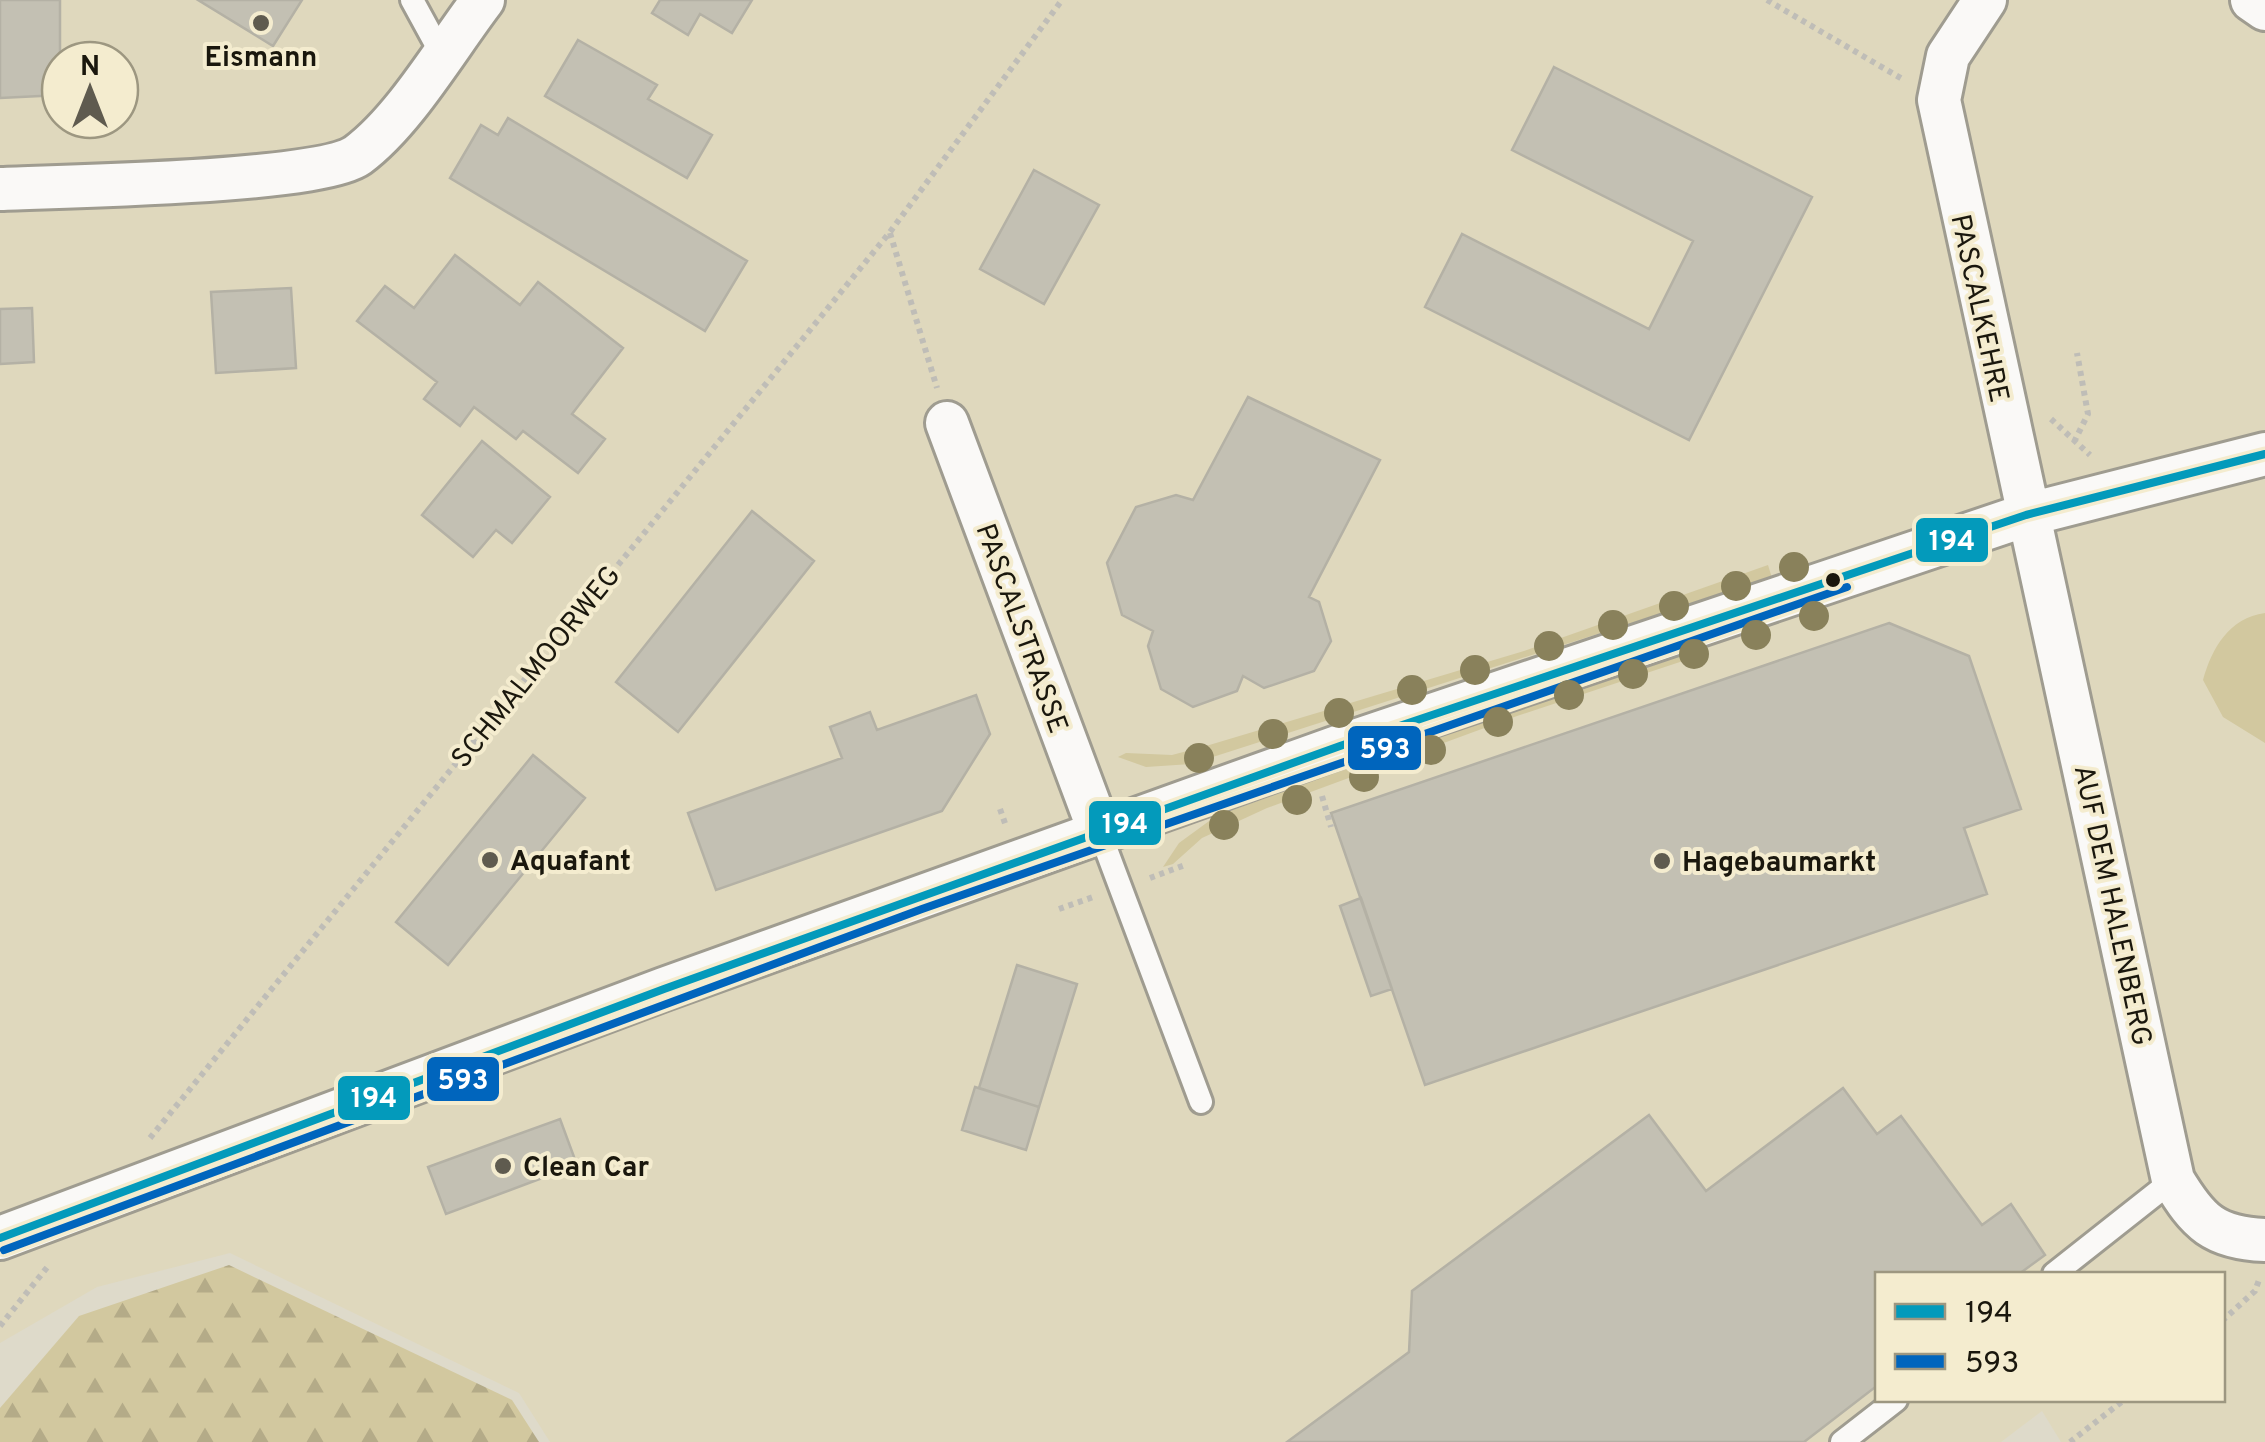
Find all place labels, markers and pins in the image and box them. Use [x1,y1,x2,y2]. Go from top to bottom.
marker: Eismann [250,12,272,34]
place label: Eismann [205,41,317,77]
unlabelled marker [1823,570,1843,590]
place label: Aquafant [510,845,631,881]
place label: Hagebaumarkt [1682,846,1876,882]
marker: Aquafant [479,849,501,871]
marker: Hagebaumarkt [1651,850,1673,872]
place label: Clean Car [523,1151,649,1187]
marker: Clean Car [492,1155,514,1177]

